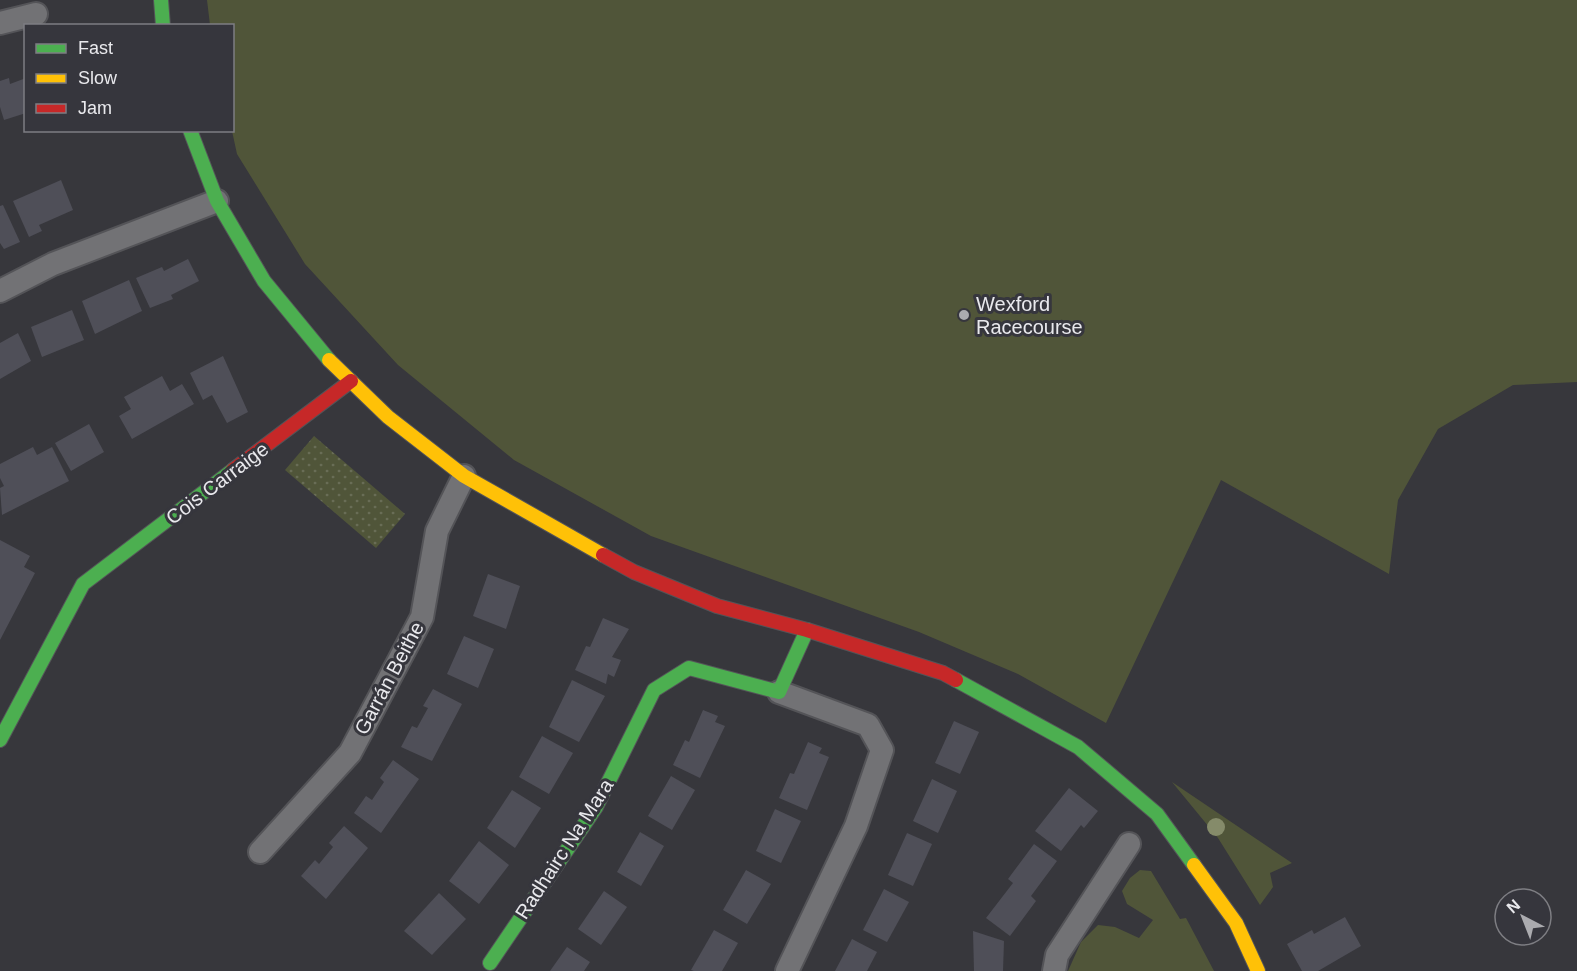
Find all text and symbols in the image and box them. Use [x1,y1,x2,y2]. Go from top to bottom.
legend [24,24,234,132]
text: Fast [78,38,113,58]
text: Slow [78,68,118,88]
text: Jam [78,98,112,118]
place label: Wexford Racecourse [976,293,1083,338]
marker: Wexford Racecourse [957,308,971,322]
street label: Cois Carraige [162,437,272,529]
street label: Garrán Beithe [350,618,428,738]
street label: Radhairc Na Mara [511,774,618,923]
north arrow [1493,887,1553,947]
text: N [1503,896,1523,916]

